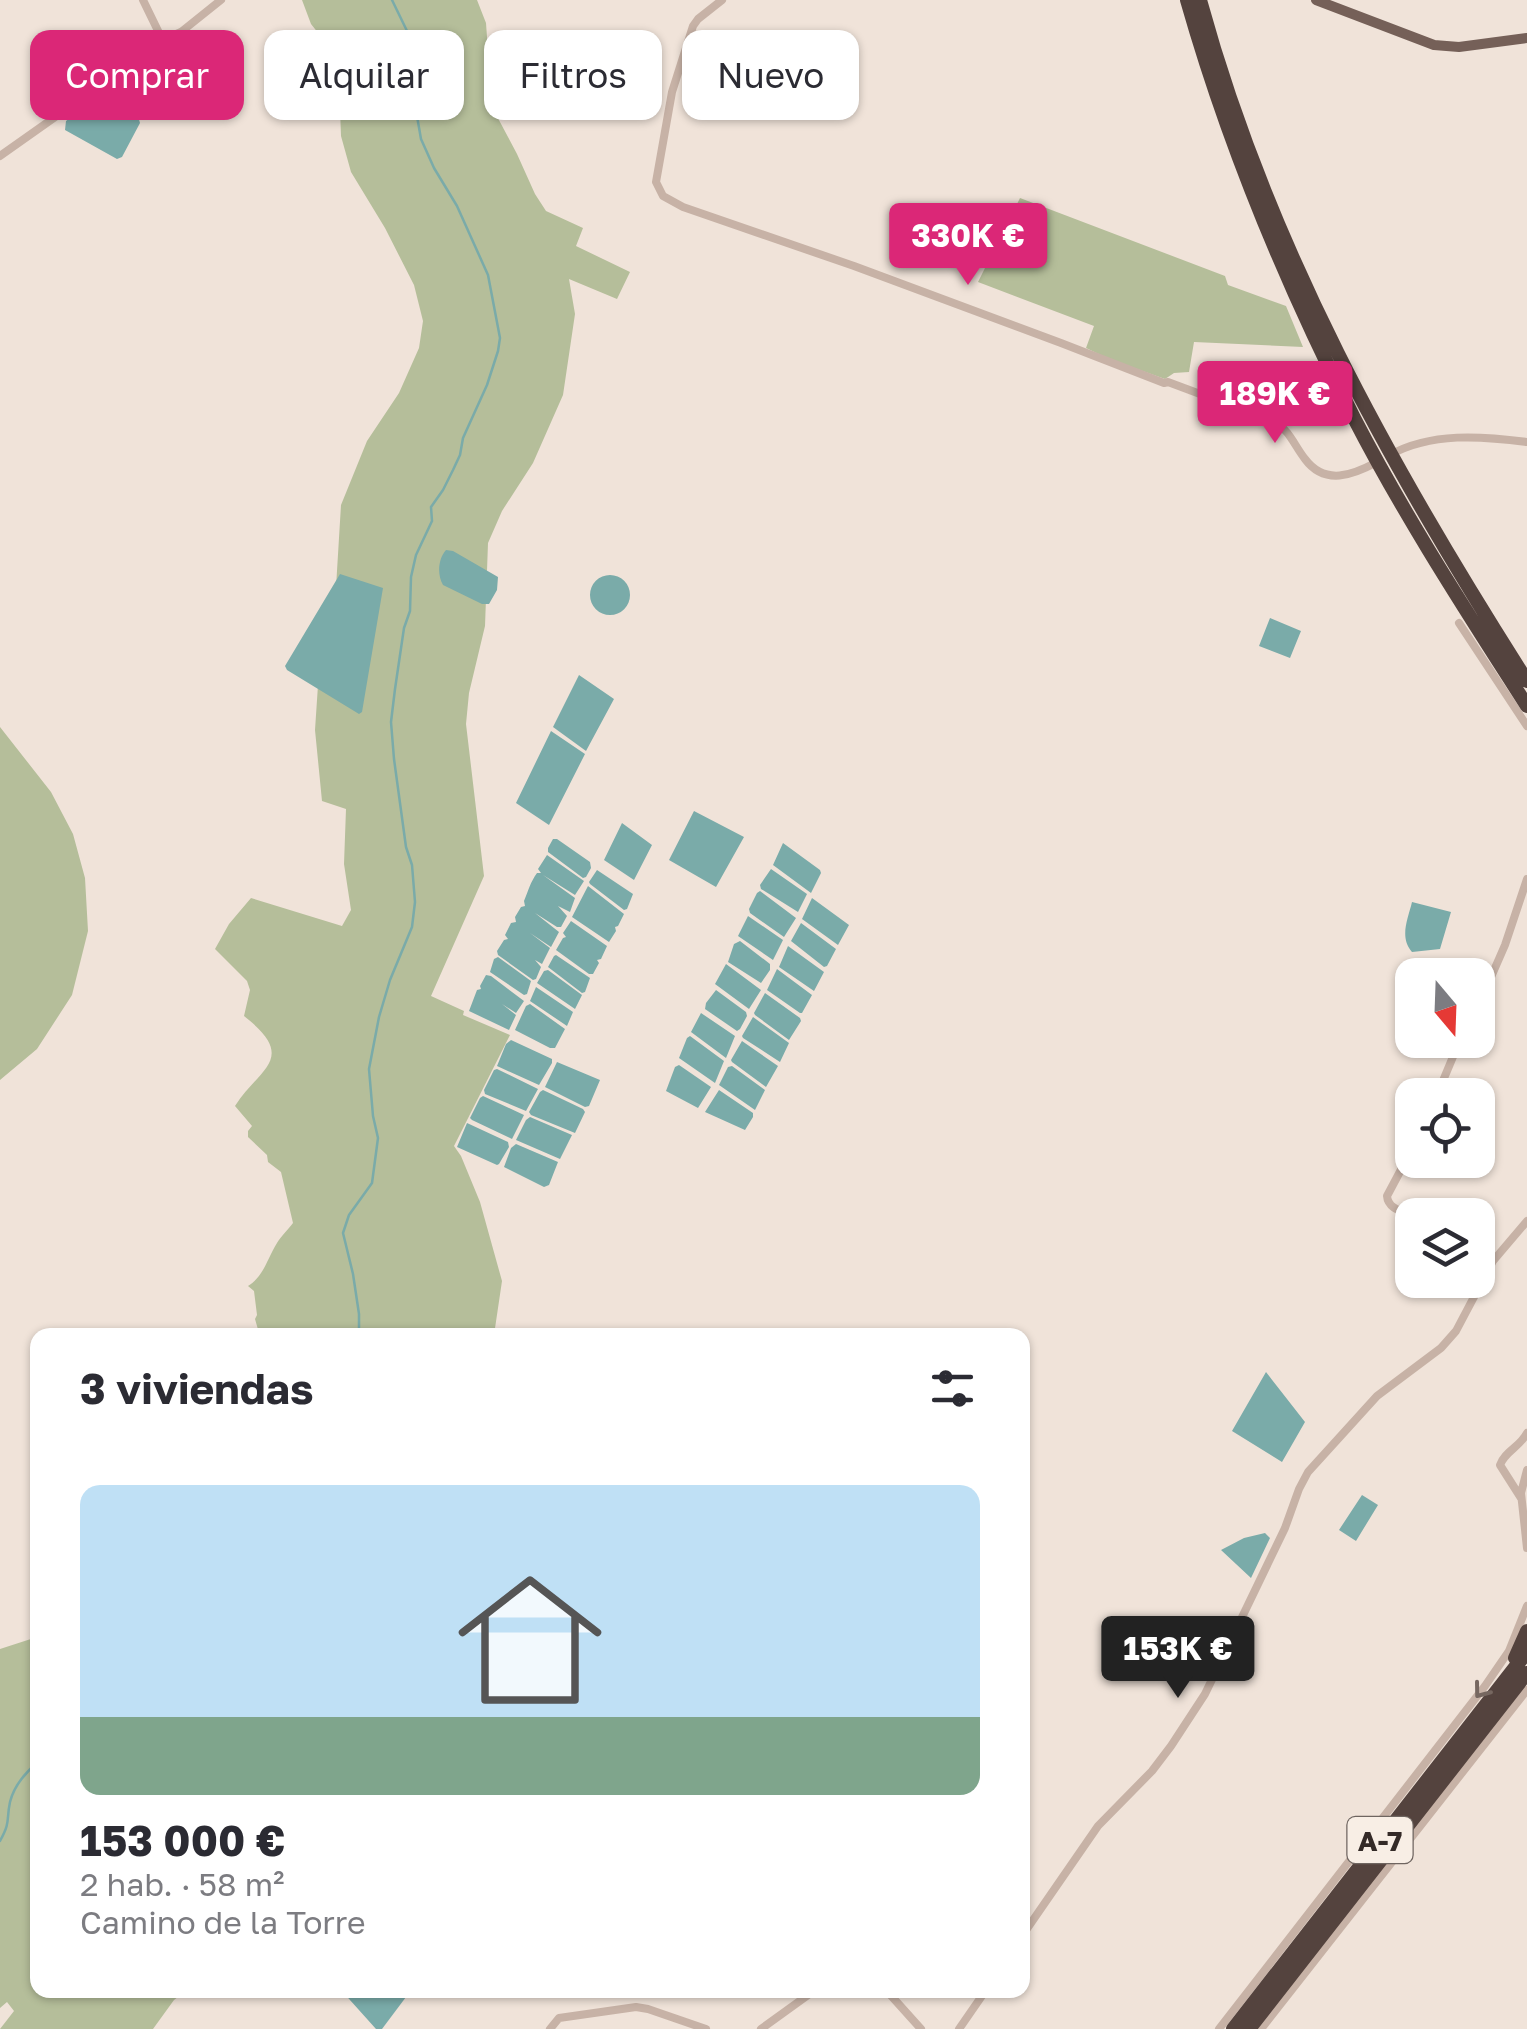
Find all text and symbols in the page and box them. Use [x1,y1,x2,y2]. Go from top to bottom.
chip: Comprar [30,30,244,120]
chip: Alquilar [264,30,464,120]
chip: Filtros [484,30,662,120]
chip: Nuevo [682,30,859,120]
pin: 330K € [887,203,1049,288]
text: 330K € [911,216,1025,254]
pin: 189K € [1194,361,1356,446]
text: 189K € [1219,374,1331,412]
north arrow [1395,958,1495,1058]
map controls [1395,958,1495,1298]
button: locate [1395,1078,1495,1178]
button: layers [1395,1198,1495,1298]
icon: filters [925,1361,980,1416]
text: 3 viviendas [80,1363,313,1413]
icon: home [440,1550,620,1730]
pin: 153K € [1097,1616,1259,1701]
text: 153K € [1123,1629,1233,1667]
one-way arrow [1475,1680,1492,1698]
text: 153 000 € [80,1815,285,1865]
road number: A-7 [1348,1817,1412,1863]
text: 2 hab. · 58 m² [80,1865,284,1903]
text: Camino de la Torre [80,1903,366,1941]

